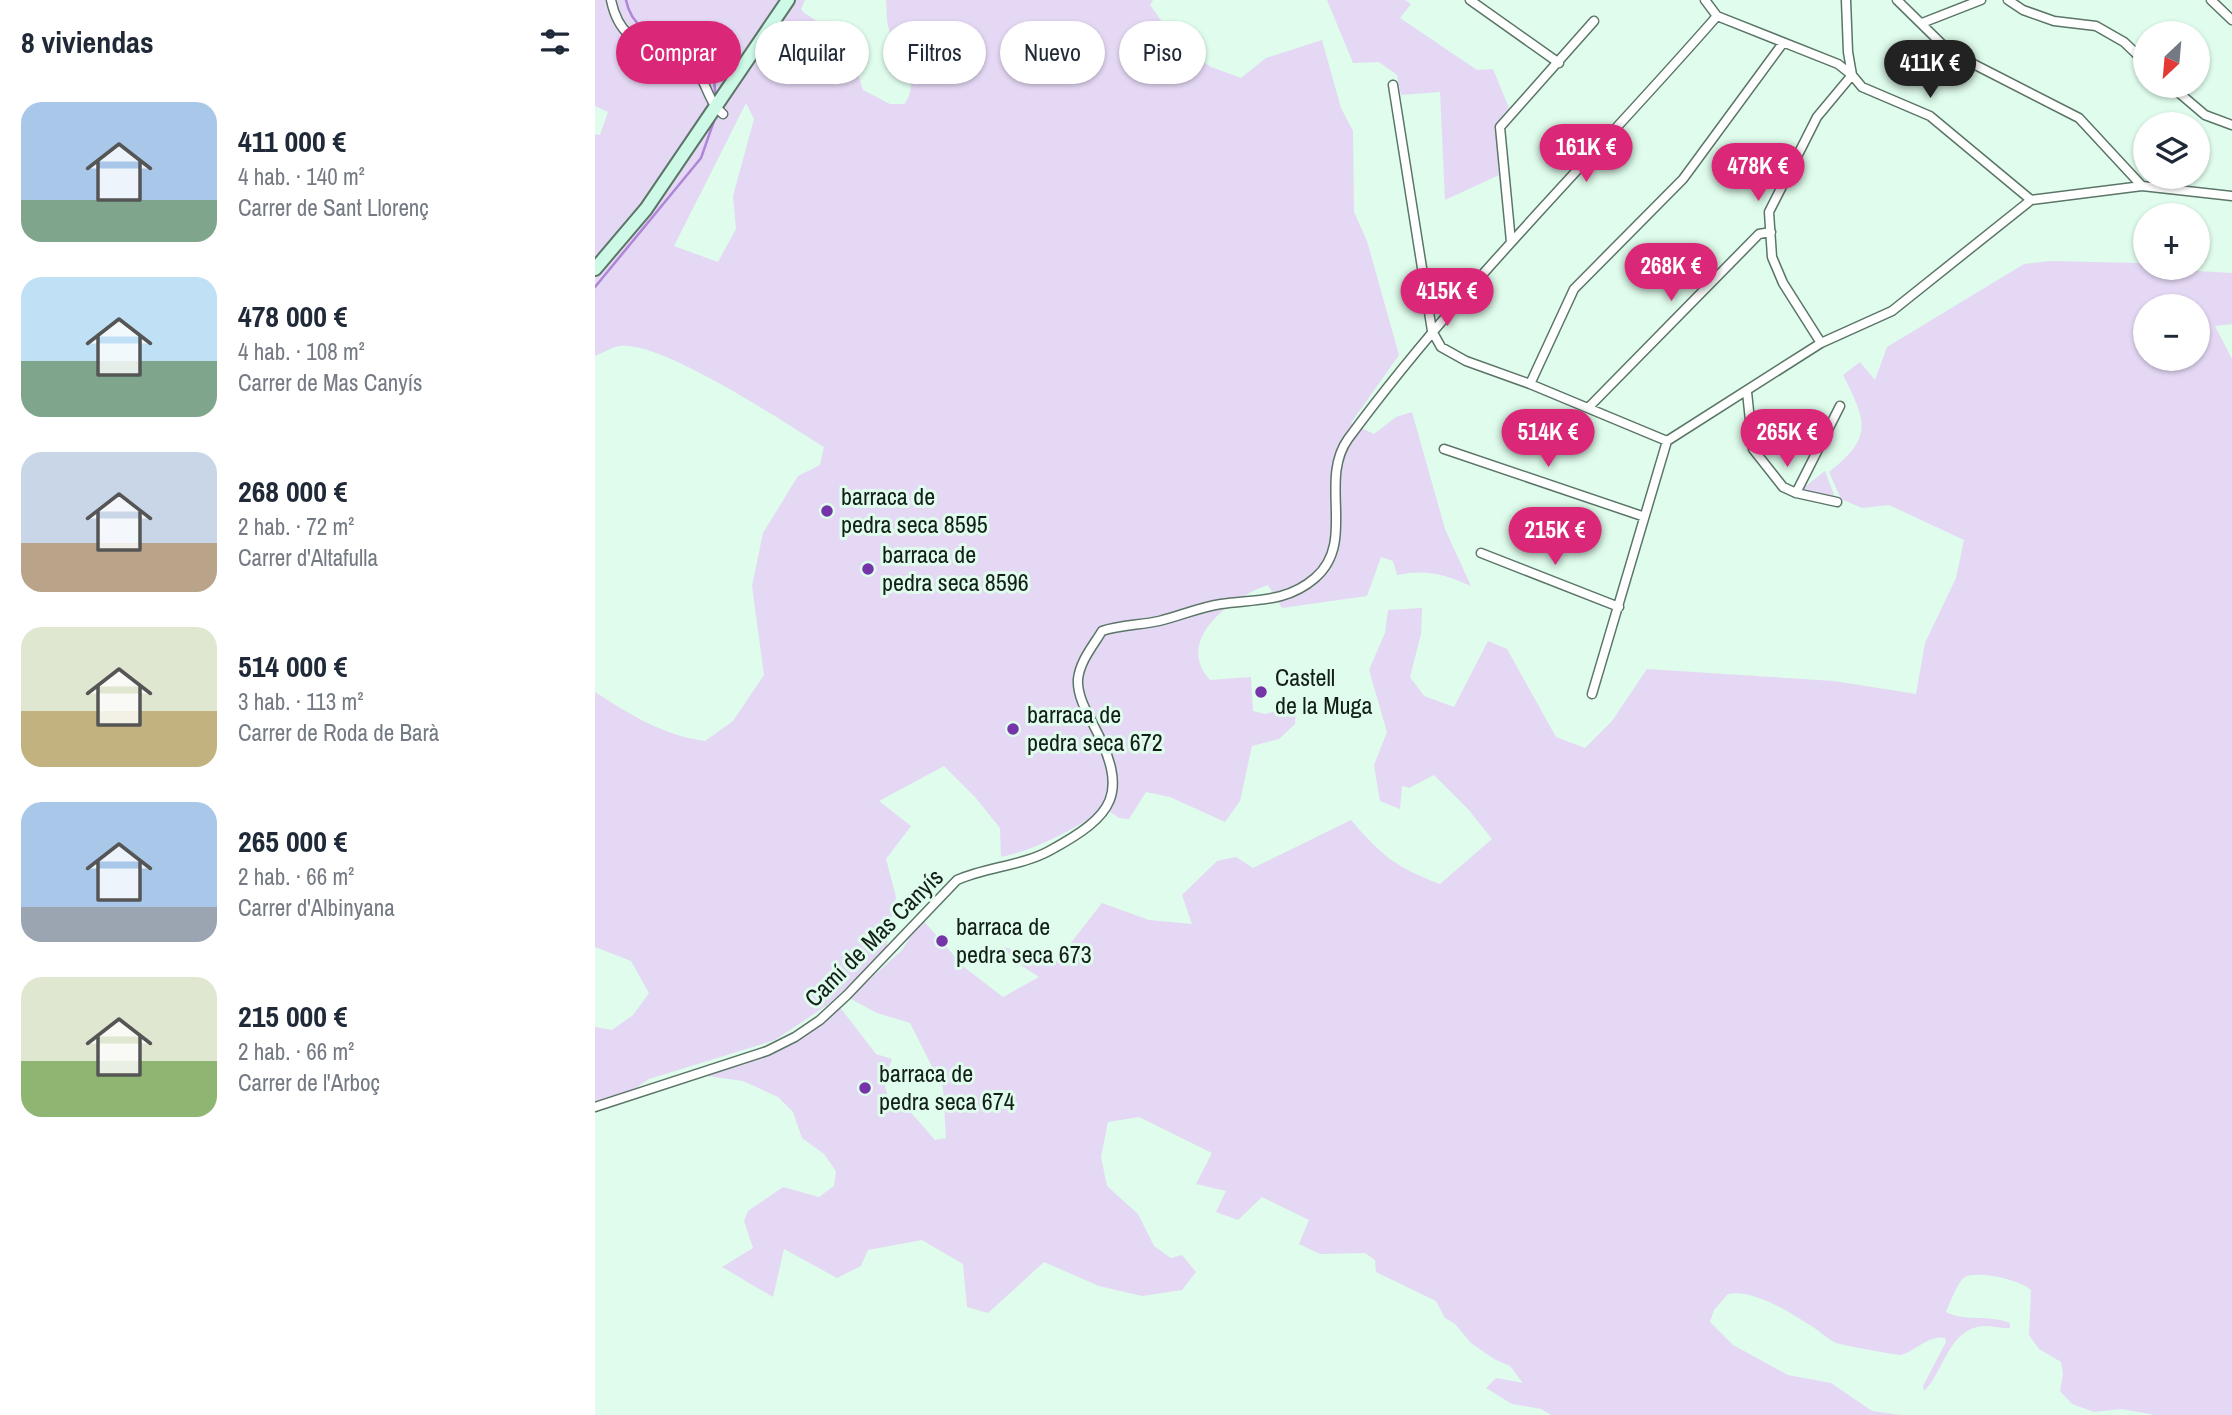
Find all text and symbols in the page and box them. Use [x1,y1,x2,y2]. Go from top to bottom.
chip: Comprar [616,21,741,84]
chip: Alquilar [755,21,869,84]
chip: Filtros [883,21,986,84]
chip: Nuevo [1000,21,1105,84]
chip: Piso [1119,21,1206,84]
north arrow [2133,21,2210,98]
map controls [2133,21,2210,371]
text: 8 viviendas [21,22,154,62]
icon: filters [536,23,574,61]
pin: 411K € [1873,41,1987,100]
text: 411K € [1900,47,1960,78]
button: layers [2133,112,2210,189]
text: 411 000 € [238,121,346,161]
pin: 161K € [1529,124,1643,184]
icon: home [77,130,161,214]
text: 161K € [1556,131,1616,162]
pin: 478K € [1701,144,1815,203]
text: 478K € [1728,150,1788,181]
text: 4 hab. · 140 m² [238,161,365,192]
text: Carrer de Sant Llorenç [238,192,429,223]
button: + [2133,203,2210,280]
pin: 268K € [1614,244,1728,303]
text: 268K € [1641,250,1701,281]
pin: 415K € [1390,268,1504,328]
text: 415K € [1417,275,1477,306]
button: − [2133,294,2210,371]
text: 478 000 € [238,296,347,336]
icon: home [77,305,161,389]
text: 4 hab. · 108 m² [238,336,365,367]
text: Carrer de Mas Canyís [238,367,422,398]
pin: 514K € [1491,410,1605,469]
pin: 265K € [1730,410,1844,469]
text: 514K € [1518,416,1578,447]
text: 265K € [1757,416,1817,447]
text: 268 000 € [238,471,347,511]
icon: home [77,480,161,564]
place label: barraca de pedra seca 8595 [841,480,988,540]
marker: barraca de pedra seca 8595 [819,503,835,519]
pin: 215K € [1498,508,1612,567]
text: 2 hab. · 72 m² [238,511,354,542]
text: 215K € [1525,514,1585,545]
place label: barraca de pedra seca 8596 [882,538,1029,598]
text: Carrer d'Altafulla [238,542,378,573]
marker: barraca de pedra seca 8596 [860,561,876,577]
text: 514 000 € [238,646,347,686]
icon: home [77,655,161,739]
place label: Castell de la Muga [1275,661,1372,721]
marker: Castell de la Muga [1253,684,1269,700]
text: 3 hab. · 113 m² [238,686,364,717]
place label: barraca de pedra seca 672 [1027,698,1163,758]
text: Carrer de Roda de Barà [238,717,439,748]
marker: barraca de pedra seca 672 [1005,721,1021,737]
text: 265 000 € [238,821,347,861]
icon: home [77,830,161,914]
text: 2 hab. · 66 m² [238,861,354,892]
street label: Camí de Mas Canyís [797,861,950,1014]
text: Carrer d'Albinyana [238,892,395,923]
place label: barraca de pedra seca 673 [956,910,1092,970]
marker: barraca de pedra seca 673 [934,933,950,949]
text: 215 000 € [238,996,347,1036]
icon: home [77,1005,161,1089]
text: 2 hab. · 66 m² [238,1036,354,1067]
place label: barraca de pedra seca 674 [879,1057,1015,1117]
text: Carrer de l'Arboç [238,1067,380,1098]
marker: barraca de pedra seca 674 [857,1080,873,1096]

